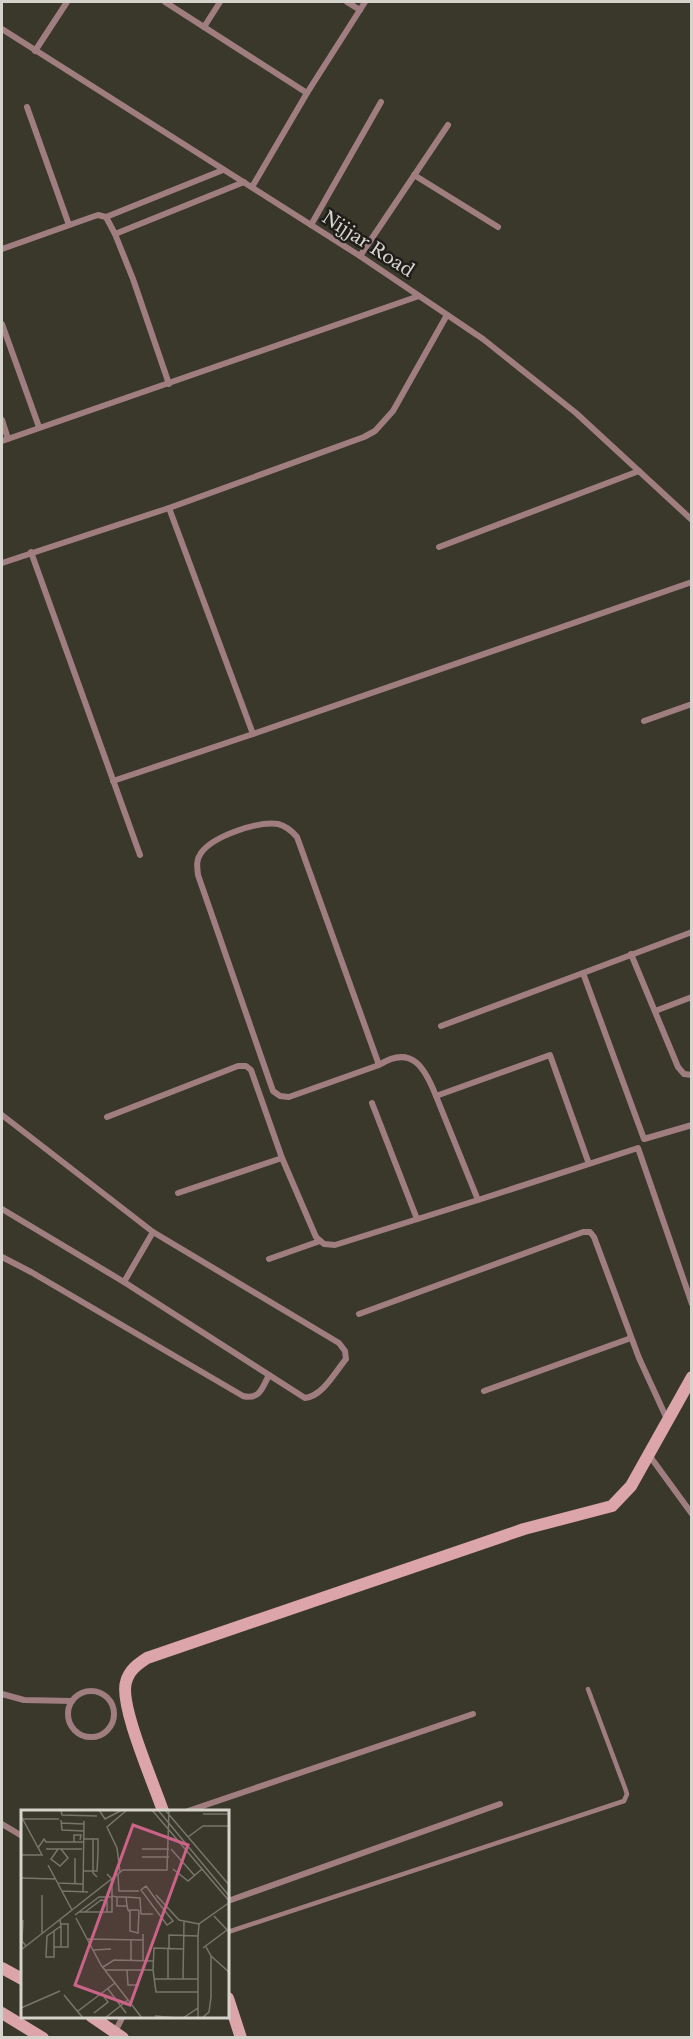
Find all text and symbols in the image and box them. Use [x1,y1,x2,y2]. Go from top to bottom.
street label: Nijjar Road [318,206,418,282]
inset map [21,1810,230,2018]

